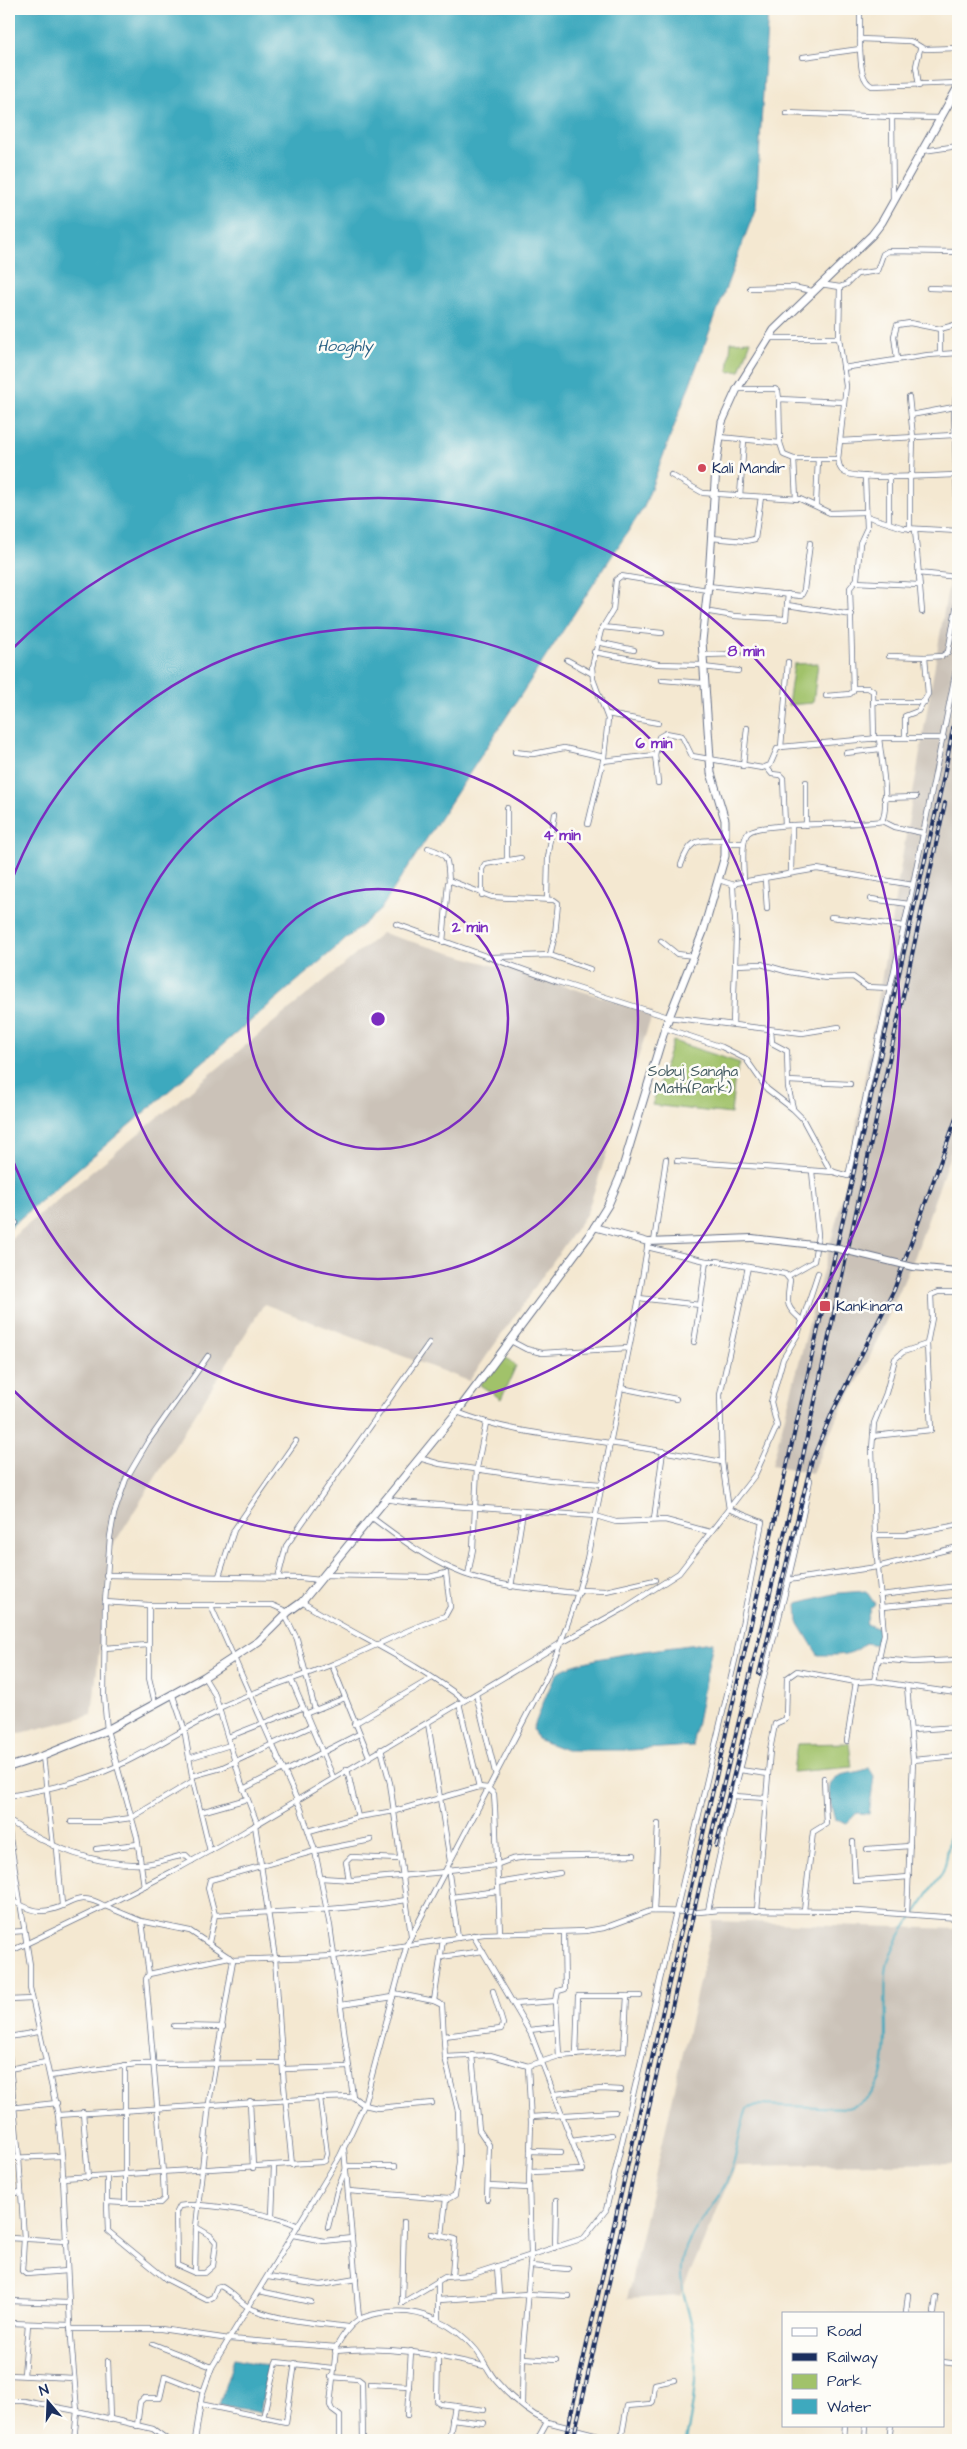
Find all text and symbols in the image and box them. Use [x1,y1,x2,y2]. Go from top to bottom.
water label: Hooghly [317,335,375,358]
place label: Kali Mandir [712,458,785,479]
marker: Kali Mandir [696,462,708,474]
text: 8 min [727,641,765,662]
text: 6 min [636,733,673,754]
text: 4 min [543,825,581,846]
text: 2 min [451,917,489,938]
centre of rings [369,1010,387,1028]
park label: Sobuj Sangha Math(Park) [648,1061,739,1099]
place label: Kankinara [836,1296,903,1317]
marker: Kankinara [818,1299,832,1313]
legend [782,2312,944,2426]
text: Road [827,2321,862,2342]
text: Railway [827,2347,878,2369]
text: Park [827,2371,862,2392]
north arrow [22,2376,72,2426]
text: N [37,2380,52,2402]
text: Water [827,2397,871,2418]

